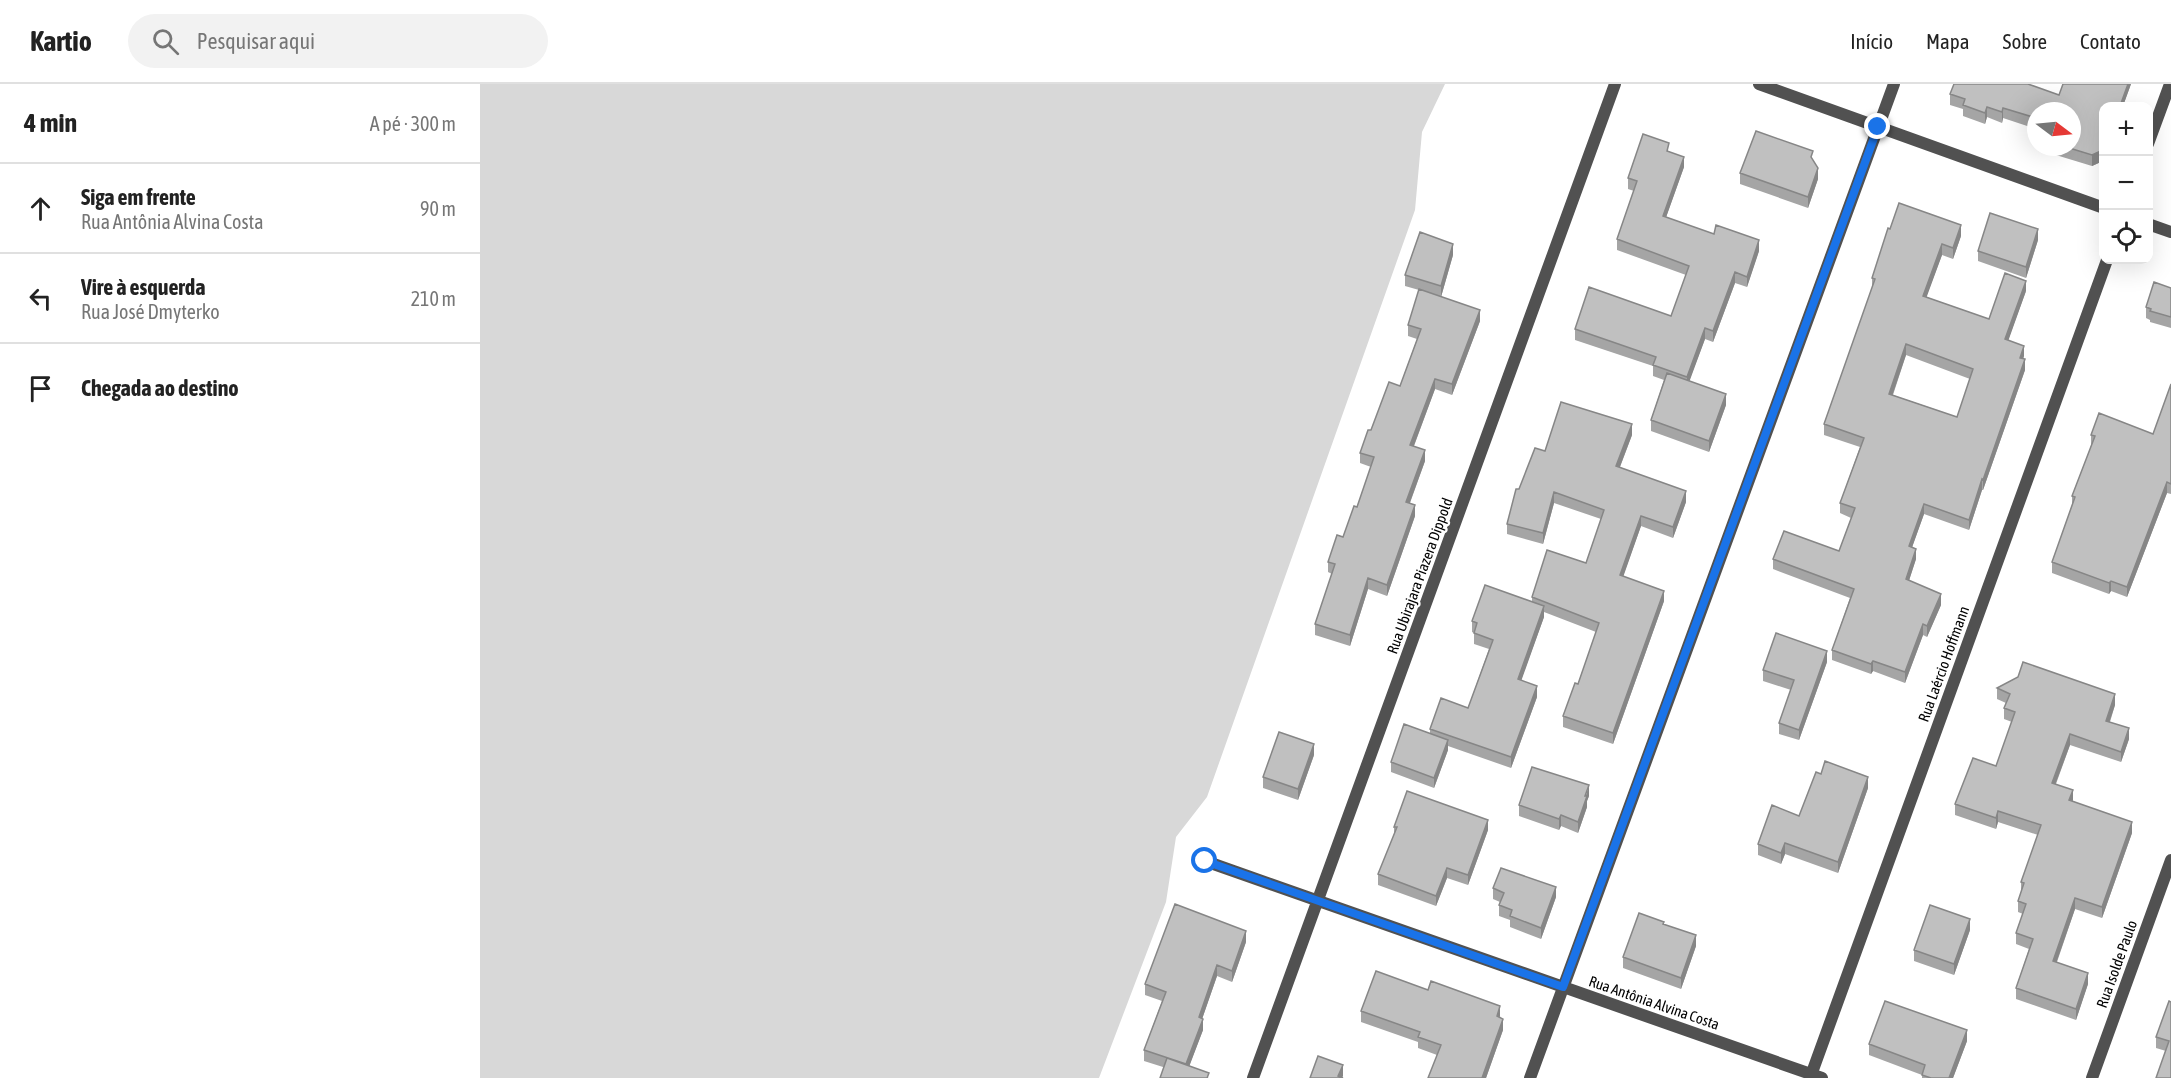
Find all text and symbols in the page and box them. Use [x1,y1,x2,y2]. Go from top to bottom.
search box [128,14,548,68]
text: Kartio [30,25,92,57]
icon: search [149,25,182,58]
text: Pesquisar aqui [197,28,315,54]
text: Início [1850,29,1893,53]
text: Mapa [1926,29,1970,53]
text: Sobre [2003,29,2047,53]
text: Contato [2080,29,2141,53]
north arrow [2027,102,2081,156]
map controls [2099,102,2153,264]
button: + [2099,102,2153,156]
text: 4 min [24,108,77,138]
text: A pé · 300 m [370,112,456,135]
route end [1864,113,1890,139]
button: − [2099,156,2153,210]
text: Siga em frente [81,184,196,210]
icon: ahead [24,192,57,225]
text: 90 m [420,197,456,220]
text: Rua Antônia Alvina Costa [81,210,264,233]
button: locate [2099,210,2153,264]
text: Vire à esquerda [81,274,206,300]
icon: left [24,282,57,315]
text: 210 m [411,287,456,310]
text: Rua José Dmyterko [81,300,220,323]
icon: arrive [24,372,57,405]
text: Chegada ao destino [81,375,239,401]
street label: Rua Ubirajara Piazera Dippold [1383,496,1456,656]
street label: Rua Laércio Hoffmann [1915,604,1972,724]
route start [1191,847,1217,873]
street label: Rua Isolde Paulo [2093,918,2140,1010]
street label: Rua Antônia Alvina Costa [1587,972,1722,1033]

